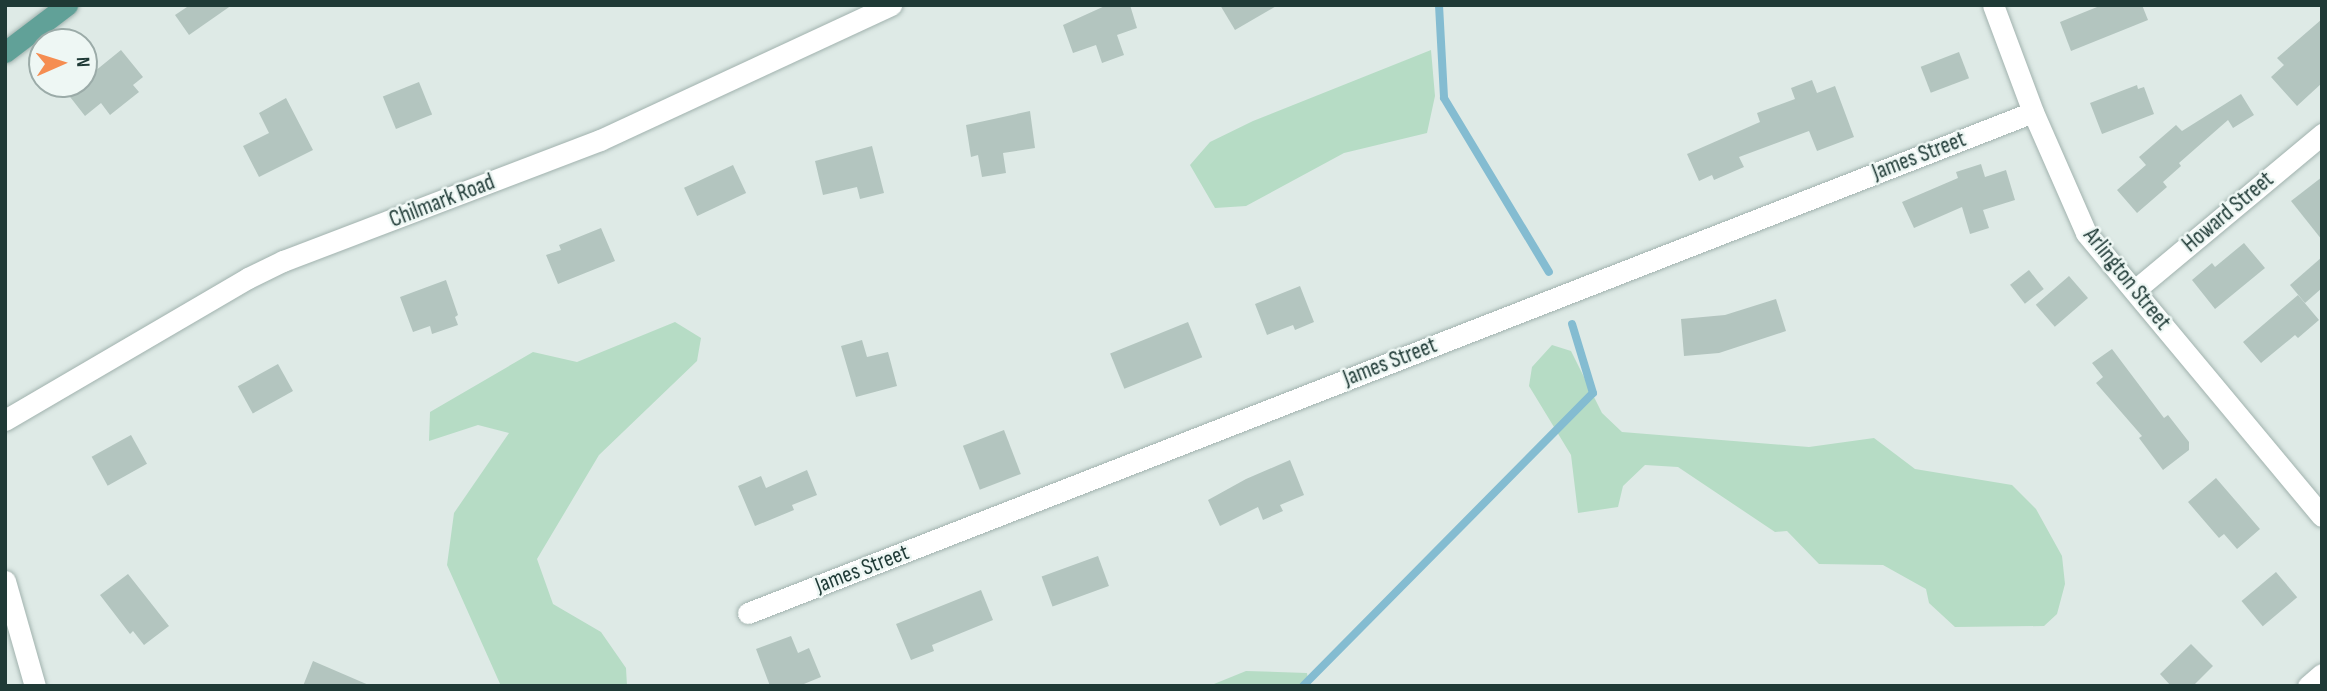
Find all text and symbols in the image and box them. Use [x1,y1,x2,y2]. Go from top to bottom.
north arrow [28,28,98,98]
text: N [71,56,94,68]
street label: James Street [1868,126,1970,186]
street label: Howard Street [2177,166,2279,258]
street label: Chilmark Road [385,168,499,234]
street label: Arlington Street [2077,222,2177,336]
street label: James Street [1339,332,1441,392]
street label: James Street [811,539,913,599]

